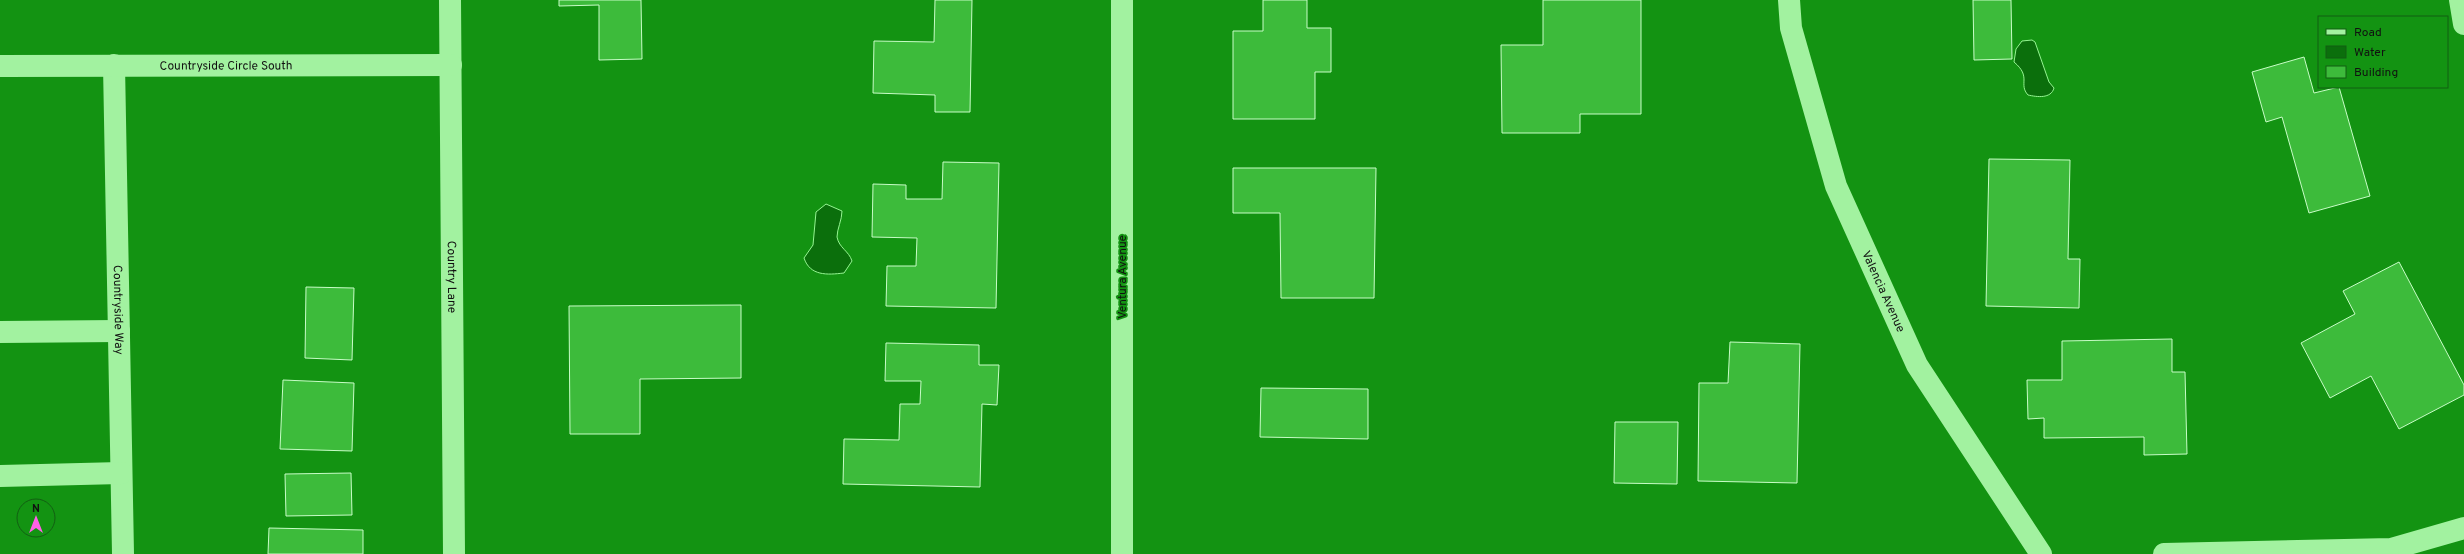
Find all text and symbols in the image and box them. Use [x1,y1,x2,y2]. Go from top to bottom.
legend [2318,16,2448,88]
text: Road [2354,25,2382,41]
text: Water [2354,45,2386,61]
street label: Countryside Circle South [160,58,292,75]
text: Building [2354,65,2398,81]
street label: Ventura Avenue [1115,235,1131,319]
street label: Country Lane [443,241,459,313]
street label: Valencia Avenue [1857,248,1908,335]
street label: Countryside Way [109,265,126,355]
north arrow [16,498,56,538]
text: N [32,502,40,516]

